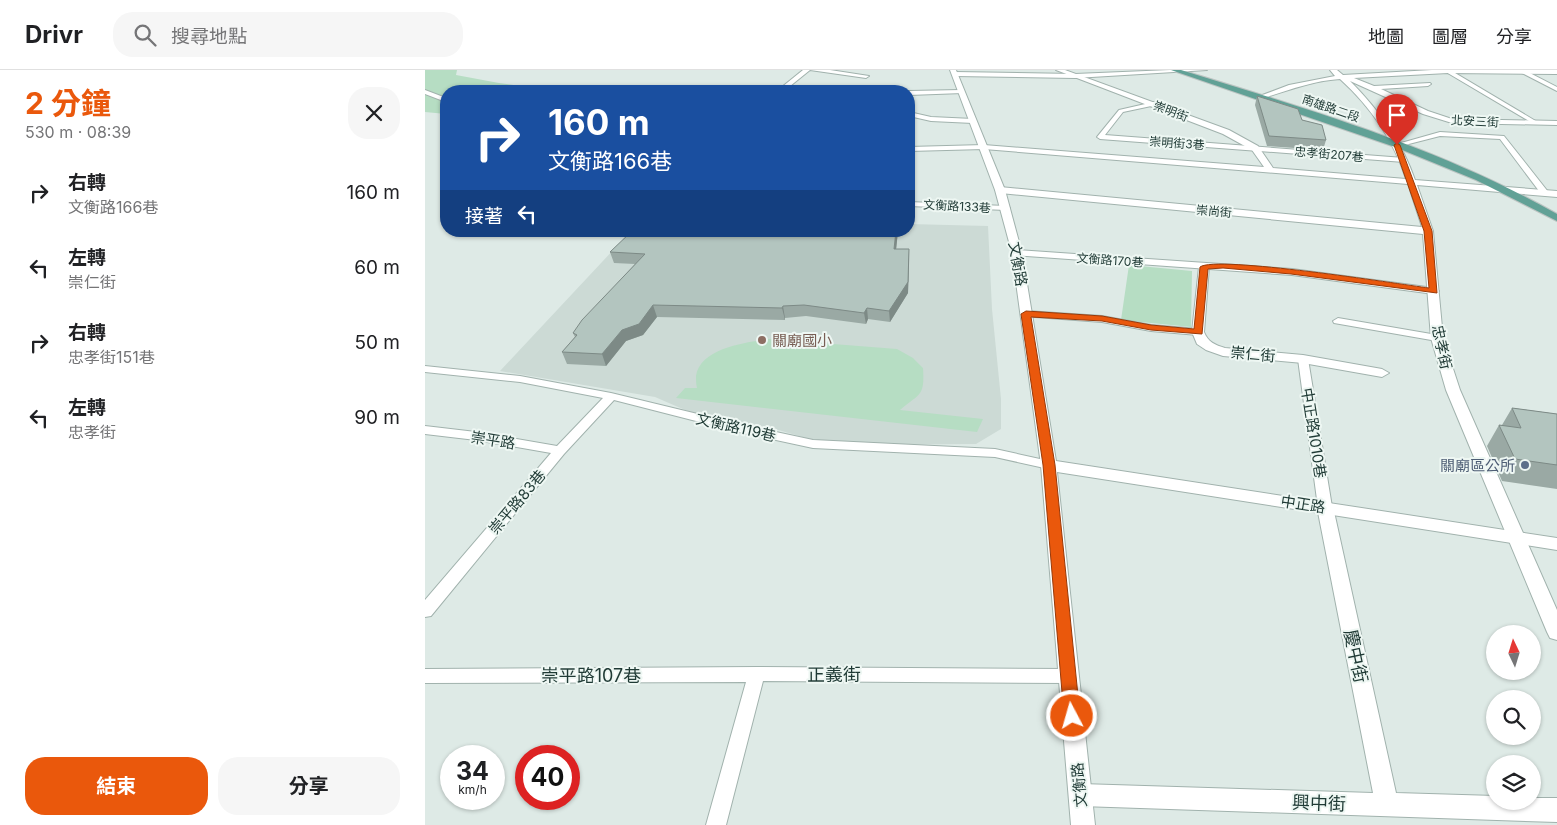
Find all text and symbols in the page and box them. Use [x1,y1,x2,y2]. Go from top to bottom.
search box [113,12,463,57]
text: Drivr [25,20,83,49]
icon: search [131,21,159,49]
text: 搜尋地點 [171,25,247,48]
text: 地圖 [1368,26,1404,47]
text: 圖層 [1432,26,1468,47]
text: 分享 [1496,26,1532,47]
text: 2 分鐘 [25,85,111,121]
button: close [348,87,400,139]
street label: 南雄路二段 [1300,91,1362,125]
pin [1376,94,1418,145]
street label: 崇明街 [1152,98,1190,124]
text: 160 m [548,101,650,143]
icon: arrive [1383,101,1411,129]
icon: right [465,105,530,170]
street label: 北安三街 [1451,112,1499,130]
text: 530 m · 08:39 [25,122,131,142]
street label: 崇明街3巷 [1149,134,1205,152]
street label: 忠孝街207巷 [1294,144,1364,164]
text: 文衡路166巷 [548,148,672,174]
text: 右轉 [68,171,106,194]
icon: right [25,179,53,207]
text: 160 m [347,181,400,204]
text: 文衡路166巷 [68,197,158,217]
street label: 文衡路133巷 [923,197,991,215]
icon: left [513,200,541,228]
street label: 崇尚街 [1195,202,1233,220]
text: 接著 [465,205,503,228]
street label: 文衡路 [1005,240,1031,288]
text: 左轉 [68,246,106,269]
street label: 文衡路170巷 [1076,250,1144,270]
icon: left [25,254,53,282]
text: 60 m [354,256,400,279]
text: 崇仁街 [68,272,116,292]
text: 右轉 [68,321,106,344]
street label: 忠孝街 [1428,323,1456,371]
icon: right [25,329,53,357]
text: 50 m [354,331,400,354]
place label: 關廟國小 [772,331,832,350]
marker: 關廟國小 [756,334,768,346]
street label: 崇仁街 [1230,343,1276,365]
text: 忠孝街151巷 [68,347,155,367]
street label: 中正路1010巷 [1297,387,1331,479]
text: 左轉 [68,396,106,419]
icon: left [25,404,53,432]
text: 90 m [354,406,400,429]
street label: 文衡路119巷 [694,409,778,445]
text: 忠孝街 [68,422,116,442]
street label: 崇平路 [469,427,517,453]
place label: 關廟區公所 [1440,456,1515,475]
marker: 關廟區公所 [1519,459,1531,471]
street label: 崇平路83巷 [484,466,550,538]
street label: 中正路 [1279,491,1327,517]
north arrow [1486,625,1541,680]
map controls [1486,625,1541,810]
street label: 慶中街 [1340,627,1372,685]
street label: 正義街 [807,664,861,685]
street label: 崇平路107巷 [541,665,641,686]
position arrow [1045,689,1097,741]
button: search [1486,690,1541,745]
speed limit sign: 40 [515,745,580,810]
button: layers [1486,755,1541,810]
text: 34 [456,756,489,786]
button: 結束 [25,757,208,815]
button: 分享 [218,757,400,815]
street label: 文衡路 [1068,762,1090,808]
text: km/h [458,782,487,797]
street label: 興中街 [1292,792,1346,814]

